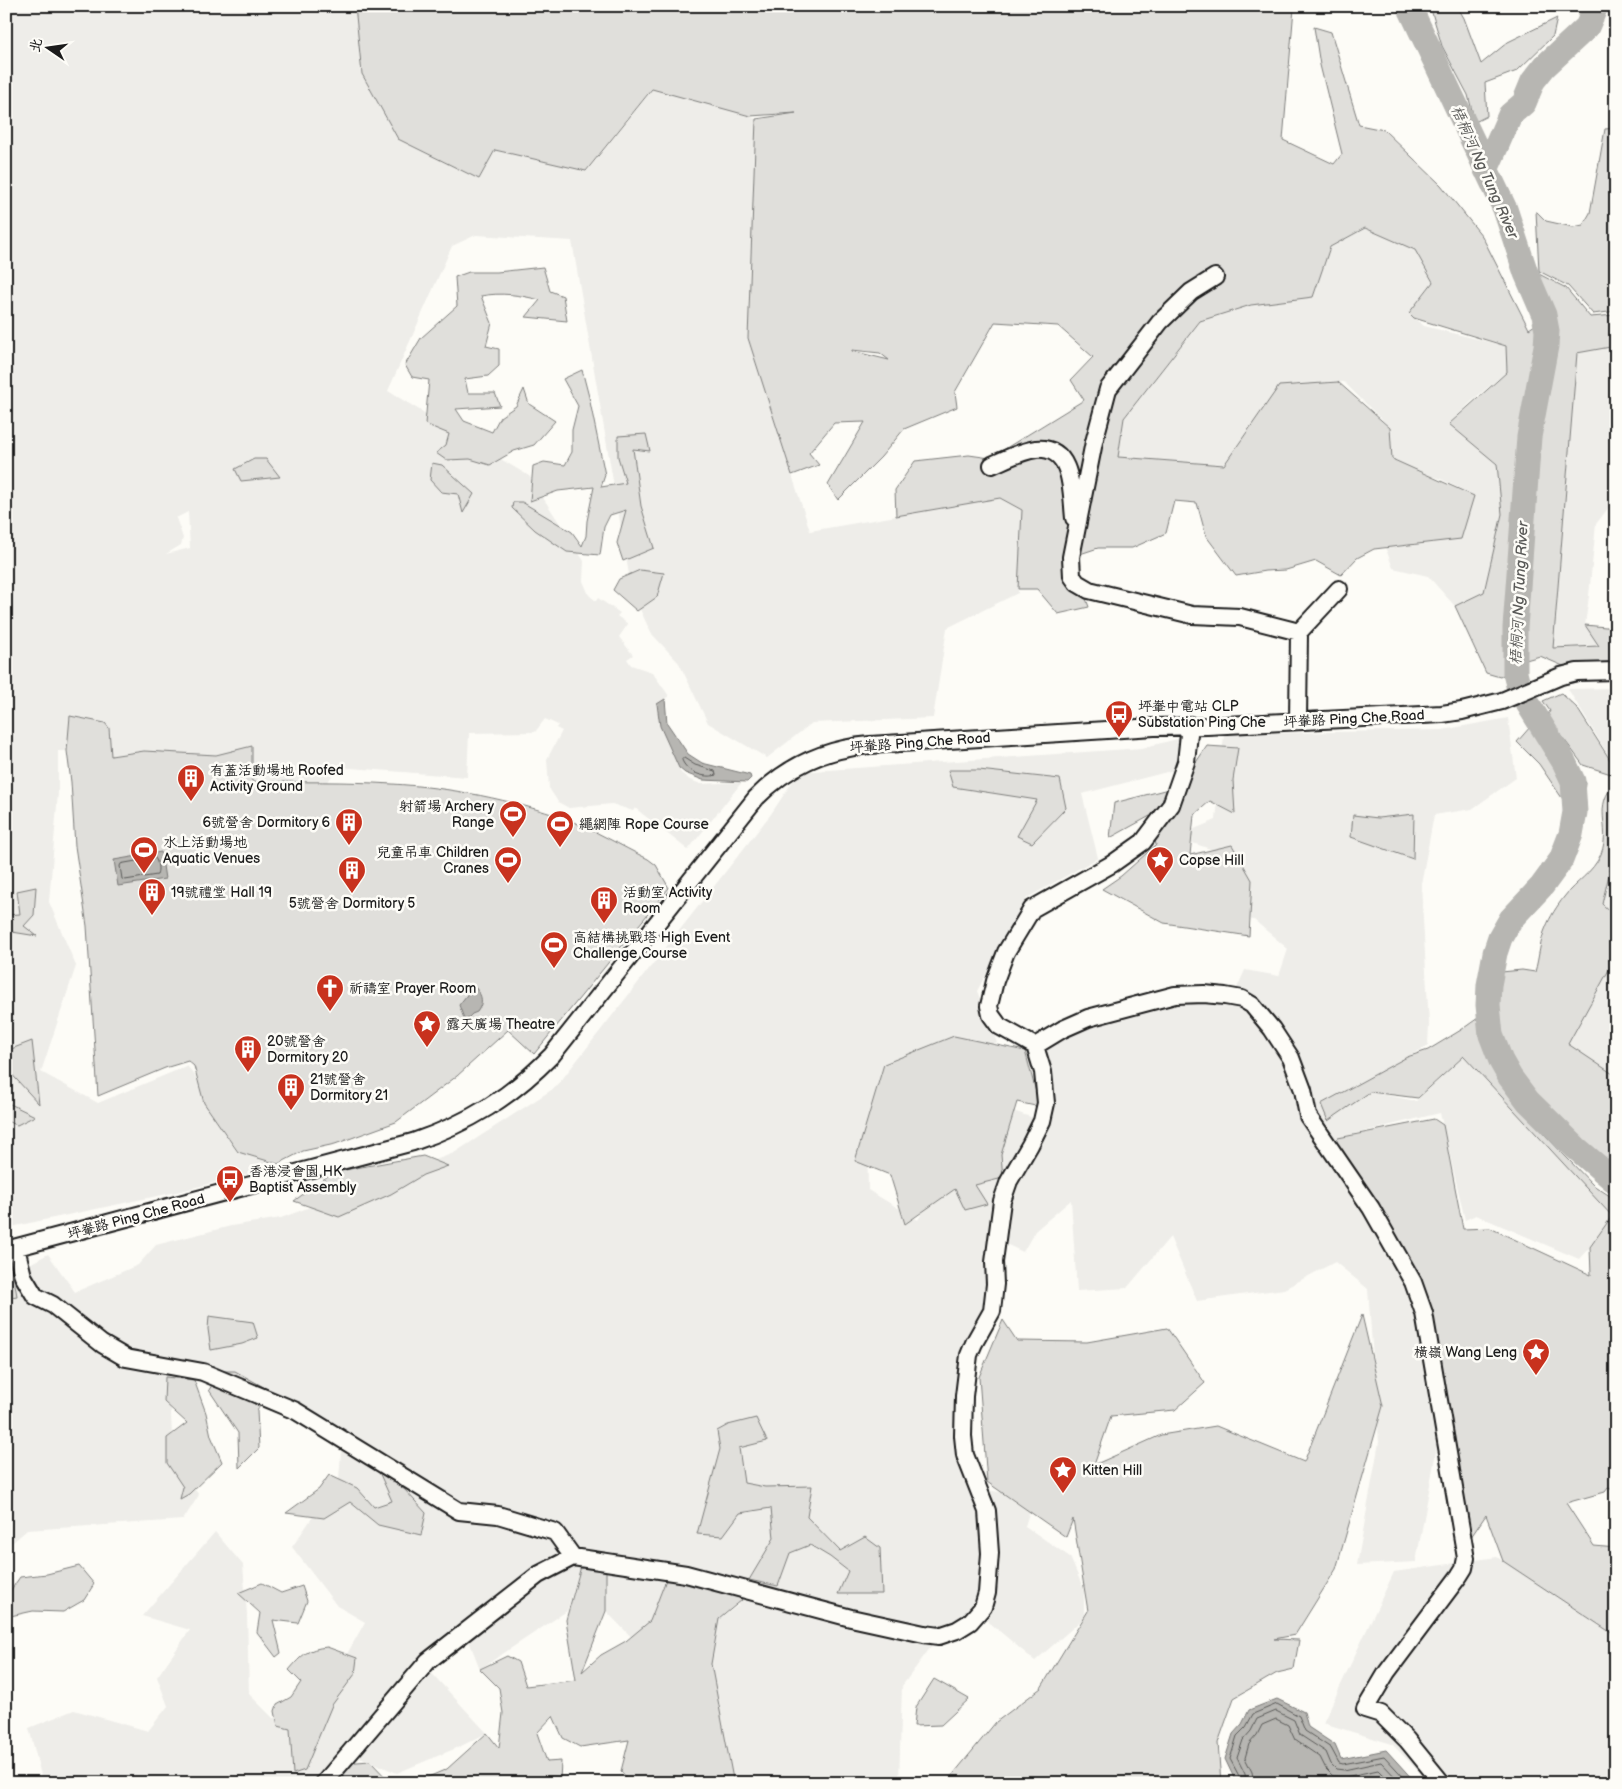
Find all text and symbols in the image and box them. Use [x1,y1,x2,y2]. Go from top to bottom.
north arrow [22,22,72,72]
text: 北 [26,36,46,54]
water label: 梧桐河 Ng Tung River [1447,103,1523,243]
water label: 梧桐河 Ng Tung River [1506,519,1533,665]
place label: 坪輋中電站 CLP Substation Ping Che [1138,698,1266,731]
bus stop icon: 坪輋中電站 CLP Substation Ping Che [1104,699,1134,738]
street label: 坪輋路 Ping Che Road [1283,706,1425,731]
street label: 坪輋路 Ping Che Road [849,729,991,756]
place label: 有蓋活動場地 Roofed Activity Ground [210,762,344,795]
building icon: 有蓋活動場地 Roofed Activity Ground [176,763,206,802]
place label: 射箭場 Archery Range [399,798,495,831]
sports icon: 射箭場 Archery Range [498,799,528,838]
building icon: 6號營舍 Dormitory 6 [334,807,364,846]
sports icon: 繩網陣 Rope Course [545,809,575,848]
place label: 6號營舍 Dormitory 6 [202,814,330,831]
place label: 繩網陣 Rope Course [579,816,709,833]
place label: 水上活動場地 Aquatic Venues [163,834,260,867]
sports icon: 水上活動場地 Aquatic Venues [129,835,159,874]
place label: 兒童吊車 Children Cranes [376,844,489,877]
sports icon: 兒童吊車 Children Cranes [493,845,523,884]
place icon: Copse Hill [1145,845,1175,884]
place label: Copse Hill [1179,852,1244,869]
building icon: 5號營舍 Dormitory 5 [337,855,367,894]
building icon: 19號禮堂 Hall 19 [137,877,167,916]
place label: 19號禮堂 Hall 19 [171,884,272,901]
place label: 活動室 Activity Room [623,884,713,917]
building icon: 活動室 Activity Room [589,885,619,924]
place label: 5號營舍 Dormitory 5 [289,895,415,912]
place label: 高結構挑戰塔 High Event Challenge Course [573,929,731,962]
sports icon: 高結構挑戰塔 High Event Challenge Course [539,930,569,969]
church icon: 祈禱室 Prayer Room [315,973,345,1012]
place label: 祈禱室 Prayer Room [349,980,476,997]
place icon: 露天廣場 Theatre [412,1009,442,1048]
place label: 露天廣場 Theatre [446,1016,555,1033]
place label: 20號營舍 Dormitory 20 [267,1033,348,1066]
building icon: 20號營舍 Dormitory 20 [233,1034,263,1073]
place label: 21號營舍 Dormitory 21 [310,1071,388,1104]
building icon: 21號營舍 Dormitory 21 [276,1072,306,1111]
place label: 香港浸會園 HK Baptist Assembly [249,1163,357,1196]
bus stop icon: 香港浸會園 HK Baptist Assembly [215,1164,245,1203]
street label: 坪輋路 Ping Che Road [66,1190,207,1243]
place icon: 橫嶺 Wang Leng [1521,1337,1551,1376]
place label: 橫嶺 Wang Leng [1414,1344,1517,1361]
place icon: Kitten Hill [1048,1455,1078,1494]
place label: Kitten Hill [1082,1462,1142,1479]

